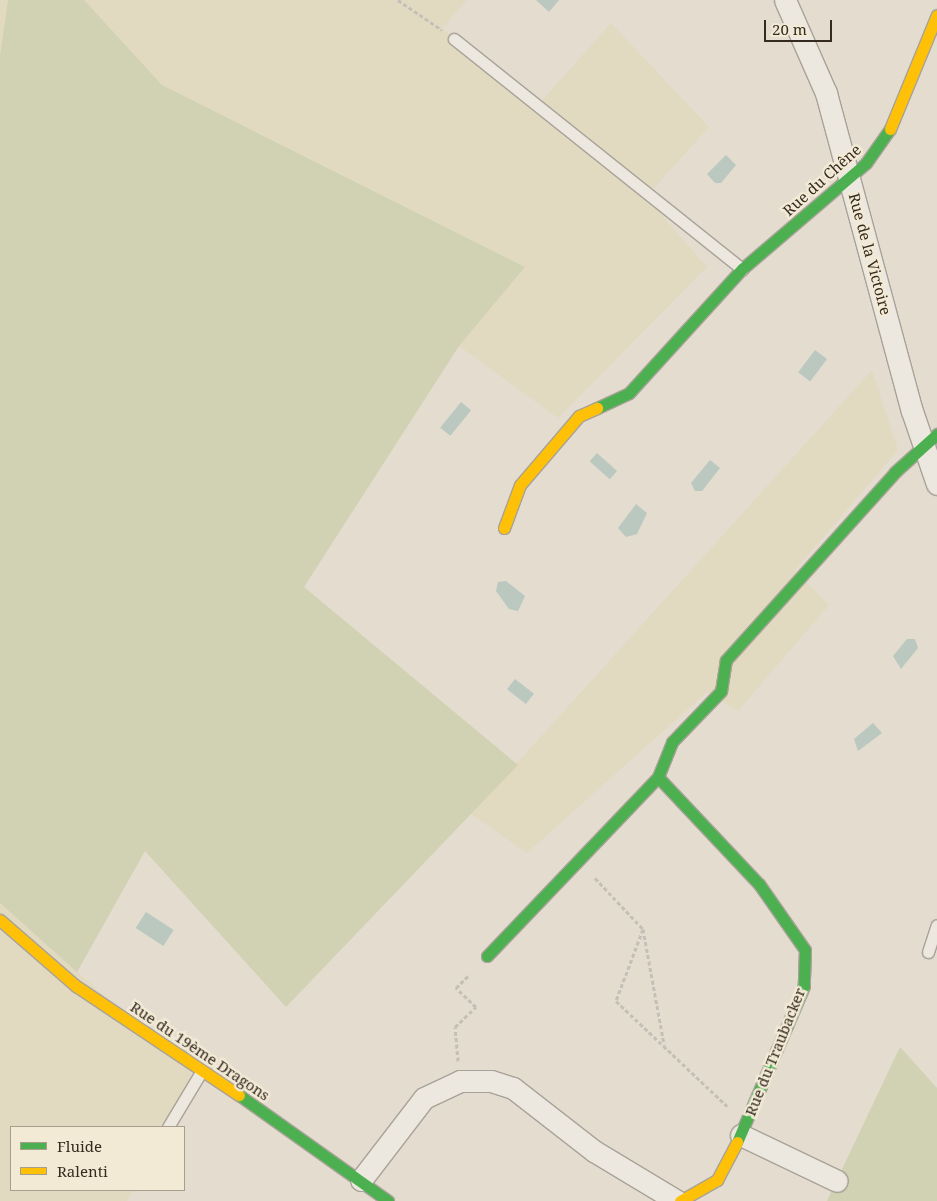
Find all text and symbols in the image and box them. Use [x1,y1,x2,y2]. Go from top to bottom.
scale bar [767,10,834,42]
text: 20 m [772,19,807,39]
street label: Rue du Chêne [779,140,865,220]
street label: Rue de la Victoire [845,191,895,317]
street label: Rue du Traubacker [741,985,809,1119]
street label: Rue du 19ème Dragons [127,998,273,1104]
legend [10,1126,185,1191]
text: Fluide [57,1136,102,1156]
text: Ralenti [57,1161,108,1181]

